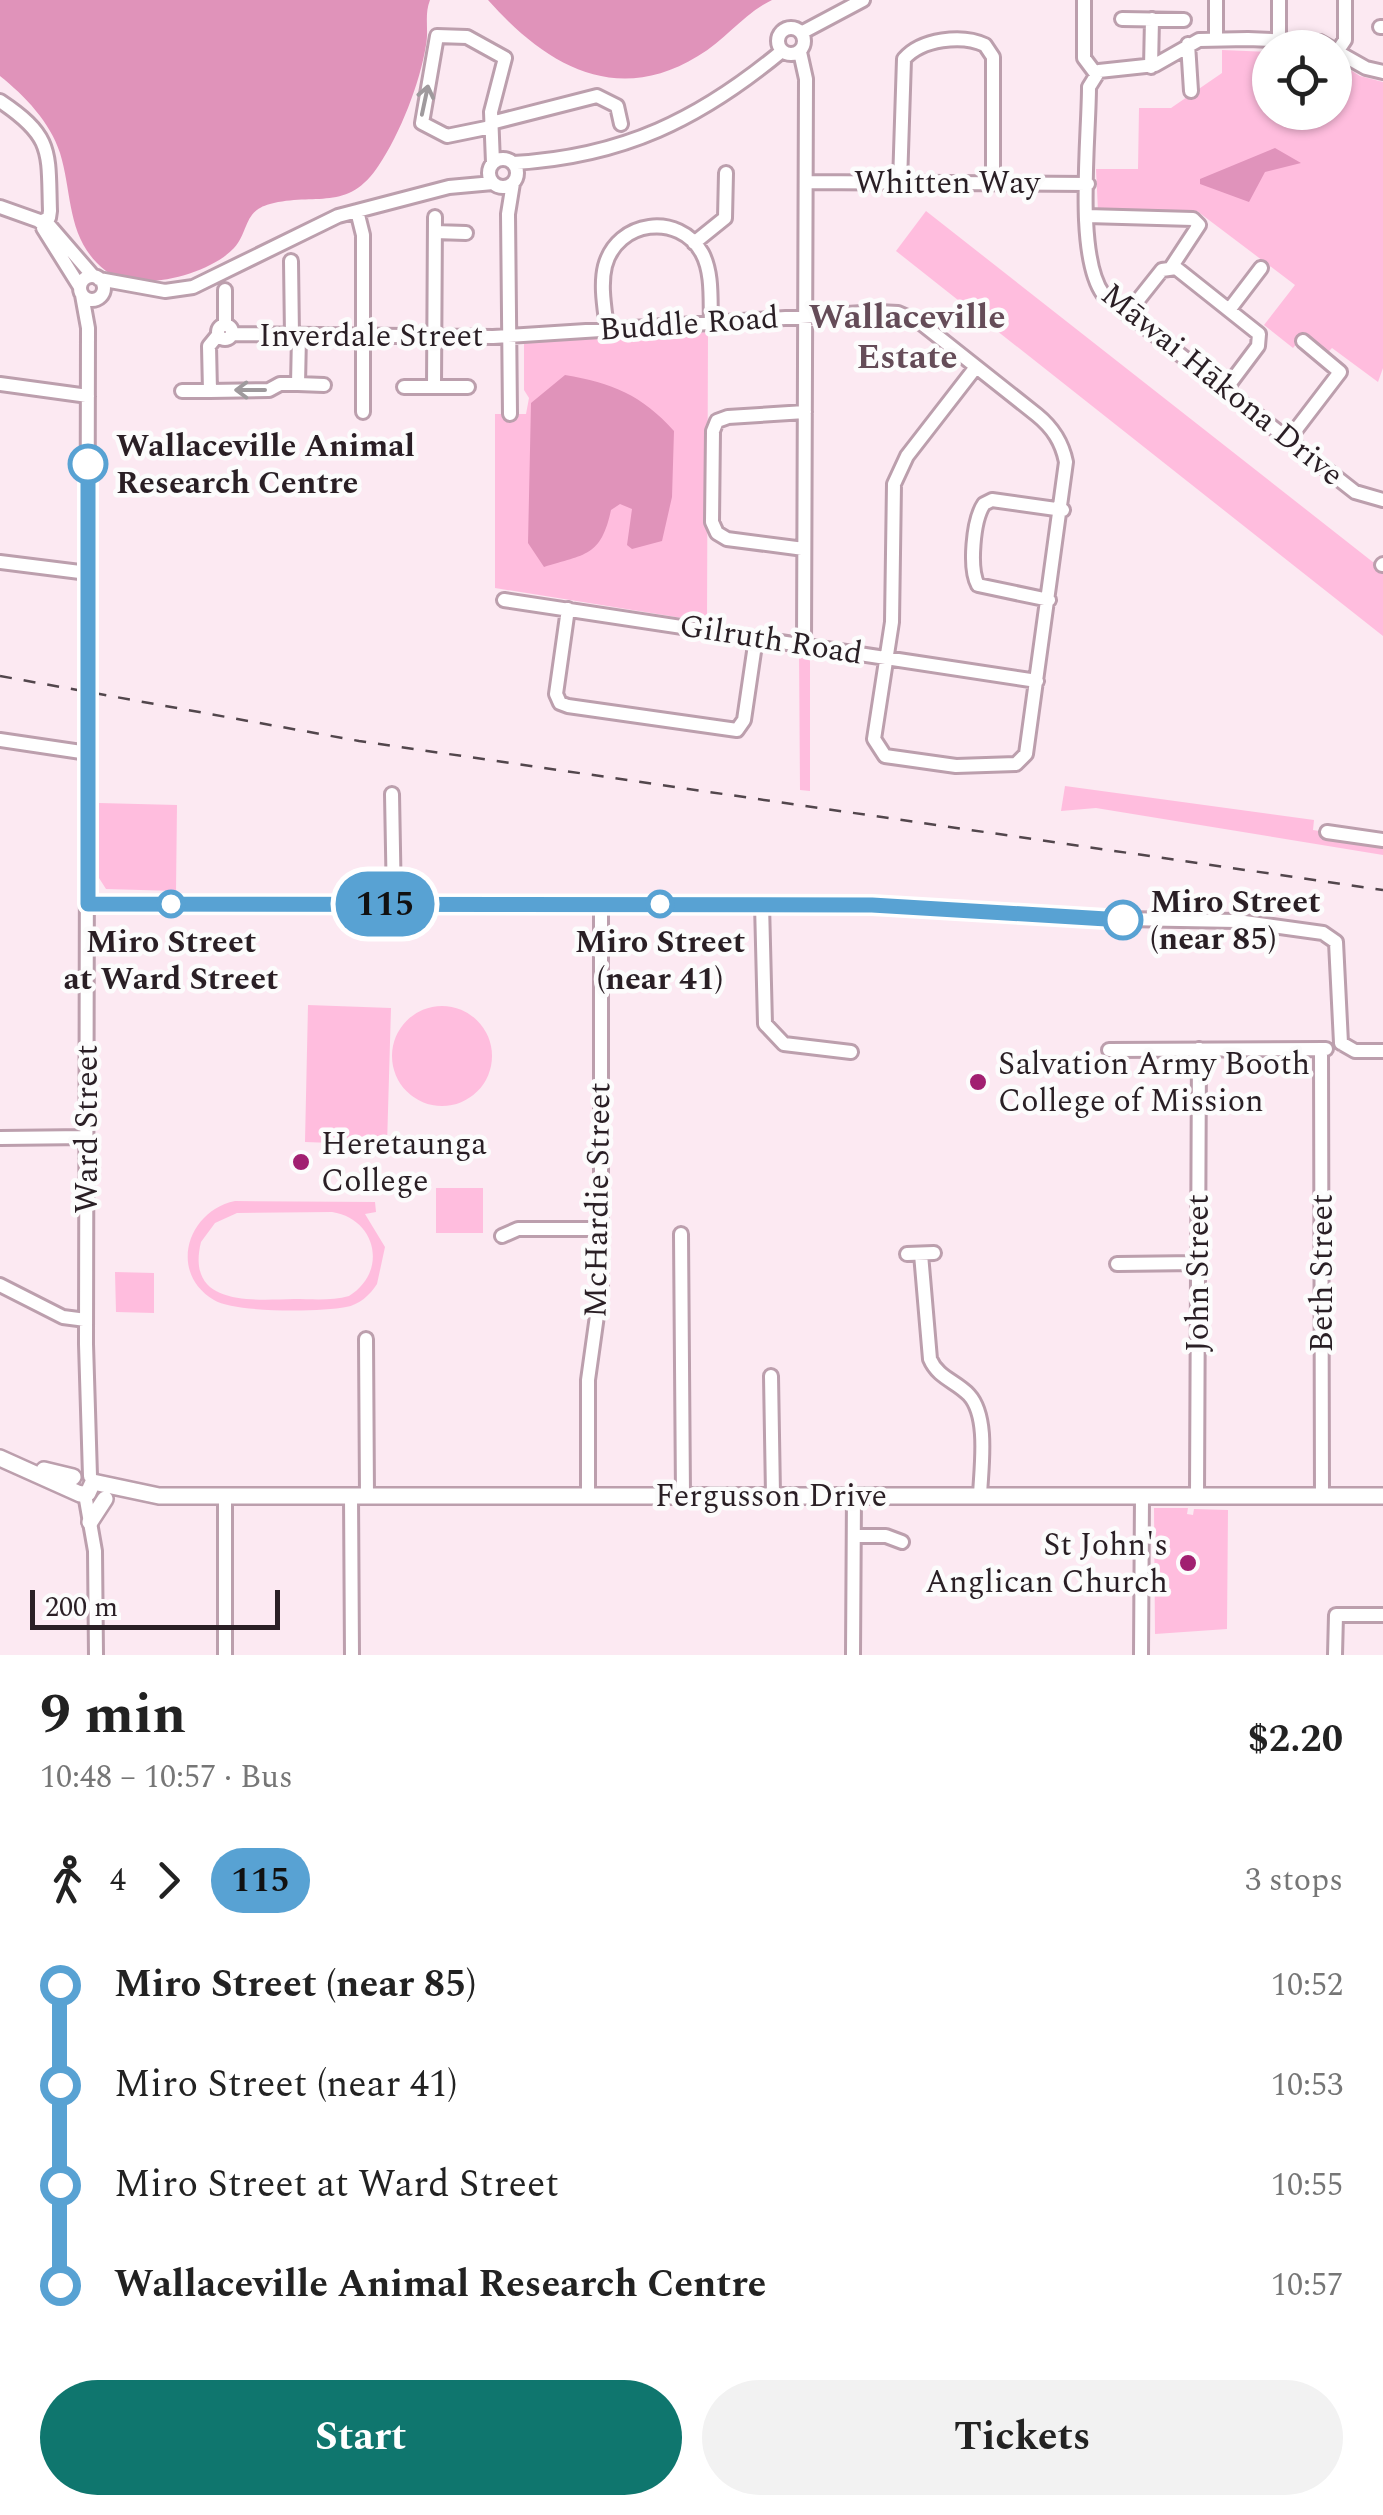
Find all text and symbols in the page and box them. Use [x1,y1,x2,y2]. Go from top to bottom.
map controls [1252,30,1352,130]
button: locate [1252,30,1352,130]
one-way arrow [417,85,435,117]
street label: Whitten Way [854,159,1042,208]
street label: Māwai Hākona Drive [1090,271,1354,499]
district label: Wallaceville Estate [808,291,1006,384]
street label: Buddle Road [598,293,780,355]
street label: Inverdale Street [259,312,483,361]
one-way arrow [235,380,268,400]
place label: Wallaceville Animal Research Centre [116,422,415,508]
marker: Wallaceville Animal Research Centre [69,445,107,483]
street label: Gilruth Road [676,601,866,679]
line badge: 115 [328,872,442,936]
text: 115 [356,878,414,931]
place label: Miro Street (near 85) [1150,878,1321,964]
marker: Miro Street at Ward Street [158,891,184,917]
marker: Miro Street (near 41) [647,891,673,917]
marker: Miro Street (near 85) [1104,901,1142,939]
place label: Miro Street at Ward Street [64,918,278,1004]
place label: Miro Street (near 41) [575,918,745,1004]
place label: Salvation Army Booth College of Mission [998,1040,1310,1126]
street label: Ward Street [63,1045,112,1213]
marker: Salvation Army Booth College of Mission [967,1071,989,1093]
street label: McHardie Street [571,1082,625,1318]
place label: Heretaunga College [321,1120,487,1206]
marker: Heretaunga College [290,1151,312,1173]
street label: John Street [1174,1194,1223,1352]
street label: Beth Street [1298,1194,1347,1352]
street label: Fergusson Drive [655,1472,887,1521]
place label: St John's Anglican Church [925,1521,1168,1607]
marker: St John's Anglican Church [1177,1552,1199,1574]
scale bar [30,1585,280,1630]
text: 200 m [45,1586,118,1629]
text: 9 min [40,1674,186,1757]
text: $2.20 [1248,1711,1343,1769]
text: 10:48 – 10:57 · Bus [40,1753,293,1802]
icon: walk [40,1853,95,1908]
icon: forward [141,1853,196,1908]
text: 115 [231,1854,290,1907]
text: 4 [110,1856,126,1905]
text: 3 stops [1245,1856,1343,1905]
text: Miro Street (near 85) [114,1956,476,2014]
text: 10:52 [1271,1961,1343,2010]
text: Miro Street (near 41) [114,2056,458,2114]
text: 10:53 [1271,2061,1343,2110]
text: Miro Street at Ward Street [114,2156,559,2214]
text: 10:55 [1271,2161,1343,2210]
text: Wallaceville Animal Research Centre [114,2256,766,2314]
text: 10:57 [1271,2261,1343,2310]
button: Start [40,2380,682,2495]
button: Tickets [702,2380,1343,2495]

